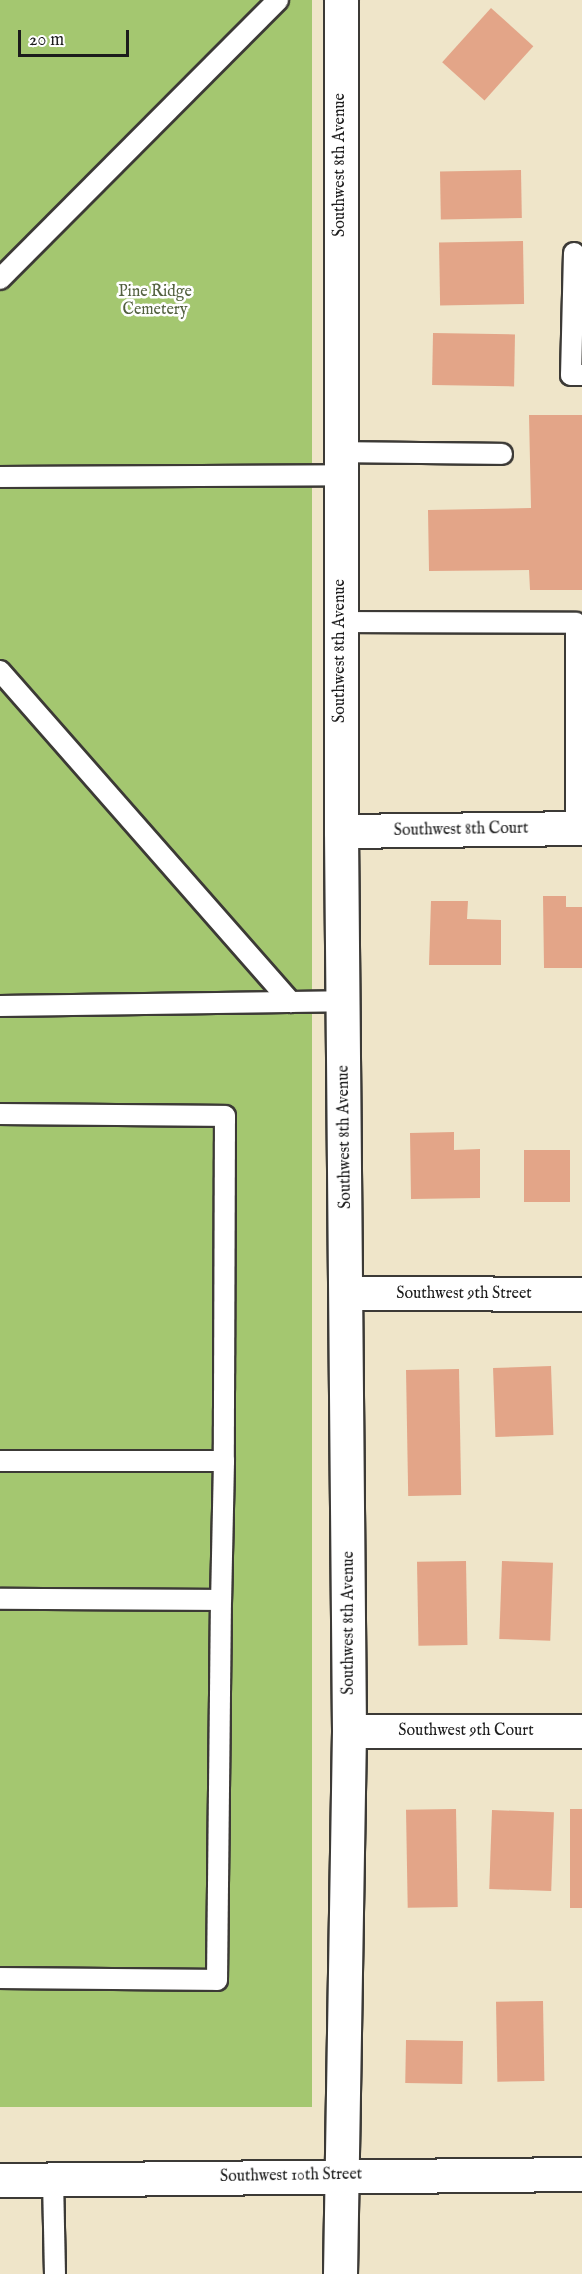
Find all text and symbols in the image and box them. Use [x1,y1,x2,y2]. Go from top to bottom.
scale bar [21,18,132,56]
text: 20 m [29,29,64,52]
street label: Southwest 8th Avenue [330,93,350,237]
park label: Pine Ridge Cemetery [118,282,192,320]
street label: Southwest 8th Avenue [330,579,350,723]
street label: Southwest 8th Court [394,819,528,841]
street label: Southwest 8th Avenue [334,1065,356,1209]
street label: Southwest 9th Street [396,1284,532,1304]
street label: Southwest 8th Avenue [339,1551,359,1695]
street label: Southwest 9th Court [398,1721,534,1741]
street label: Southwest 10th Street [220,2165,362,2187]

